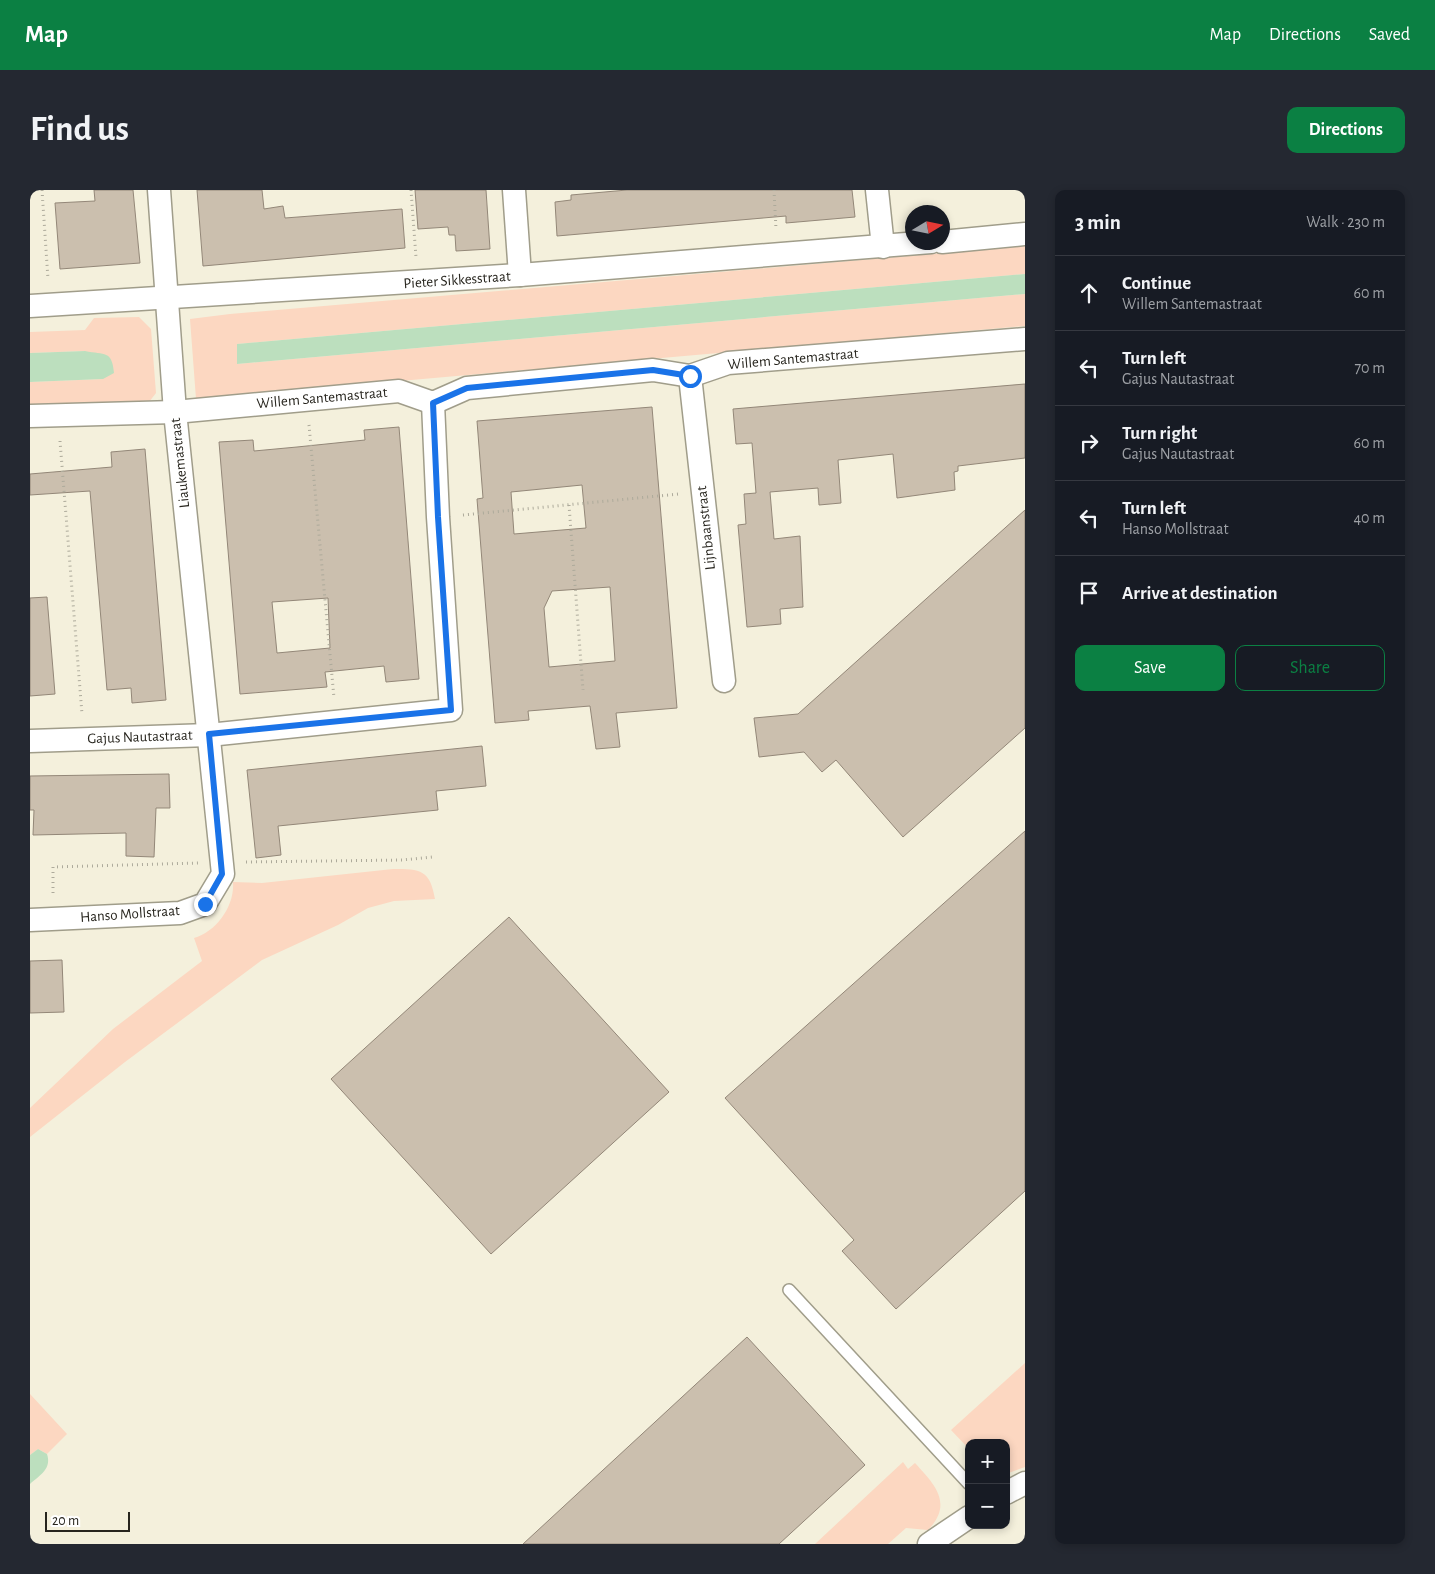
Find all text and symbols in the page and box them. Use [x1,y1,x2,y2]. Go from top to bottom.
text: Map [25,23,68,47]
text: Map [1210,26,1241,44]
text: Directions [1269,26,1341,44]
text: Saved [1369,26,1410,44]
button: Directions [1287,107,1405,153]
text: Find us [30,112,129,147]
north arrow [905,205,950,250]
text: 3 min [1075,212,1121,233]
text: Walk · 230 m [1306,214,1385,230]
street label: Pieter Sikkesstraat [403,269,511,291]
text: Continue [1122,274,1191,293]
icon: ahead [1075,279,1103,307]
text: 60 m [1354,285,1385,301]
text: Willem Santemastraat [1122,296,1262,312]
street label: Willem Santemastraat [727,346,859,372]
text: Turn left [1122,349,1186,368]
icon: left [1075,354,1103,382]
text: 70 m [1354,360,1385,376]
route start [679,365,702,388]
text: Gajus Nautastraat [1122,371,1234,387]
street label: Willem Santemastraat [256,385,388,411]
street label: Liaukemastraat [168,417,192,509]
text: Turn right [1122,424,1197,443]
icon: right [1075,429,1103,457]
text: 60 m [1354,435,1385,451]
text: Gajus Nautastraat [1122,446,1234,462]
street label: Lijnbaanstraat [694,485,718,571]
text: Turn left [1122,499,1186,518]
icon: left [1075,504,1103,532]
text: 40 m [1353,510,1385,526]
text: Hanso Mollstraat [1122,521,1229,537]
icon: arrive [1075,579,1103,607]
text: Arrive at destination [1122,584,1278,603]
button: Save [1075,645,1225,691]
button: Share [1235,645,1385,691]
street label: Gajus Nautastraat [87,728,193,746]
route end [194,893,217,916]
street label: Hanso Mollstraat [80,903,181,925]
map controls [965,1439,1010,1529]
button: + [965,1439,1010,1484]
button: − [965,1484,1010,1529]
scale bar [45,1509,130,1532]
text: 20 m [52,1514,79,1528]

